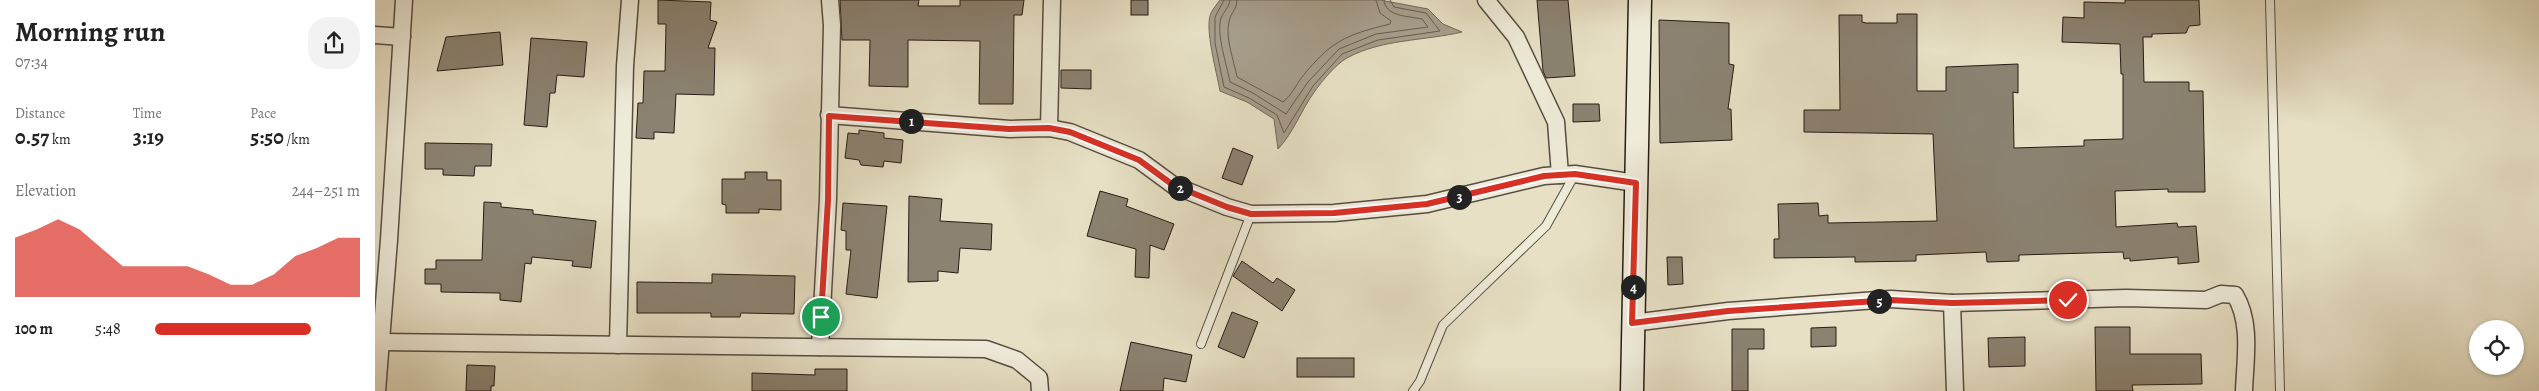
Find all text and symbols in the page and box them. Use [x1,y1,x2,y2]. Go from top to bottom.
text: Morning run [15,13,165,51]
button: share [308,17,360,69]
text: 07:34 [15,51,48,73]
text: Distance [15,104,65,123]
text: Time [133,104,162,123]
text: Pace [250,104,276,123]
pin: 1 [899,108,923,134]
text: 1 [909,112,914,131]
text: 0.57 [15,123,49,151]
text: 3:19 [133,123,164,151]
text: 5:50 [250,123,284,151]
text: km [49,130,71,149]
text: /km [284,130,310,149]
pin: 2 [1167,176,1193,200]
text: 2 [1177,179,1184,198]
text: Elevation [15,180,76,202]
text: 244–251 m [292,180,360,202]
pin: 3 [1447,184,1471,210]
text: 3 [1456,188,1463,207]
pin: 4 [1621,274,1645,300]
text: 4 [1630,278,1637,297]
pin [2047,279,2089,321]
icon: check [2054,286,2082,314]
pin: 5 [1867,288,1891,314]
text: 5 [1877,292,1882,311]
pin [800,296,842,338]
icon: arrive [807,303,835,331]
text: 100 m [15,318,53,340]
text: 5:48 [95,318,121,340]
map controls [2469,320,2524,375]
button: locate [2469,320,2524,375]

